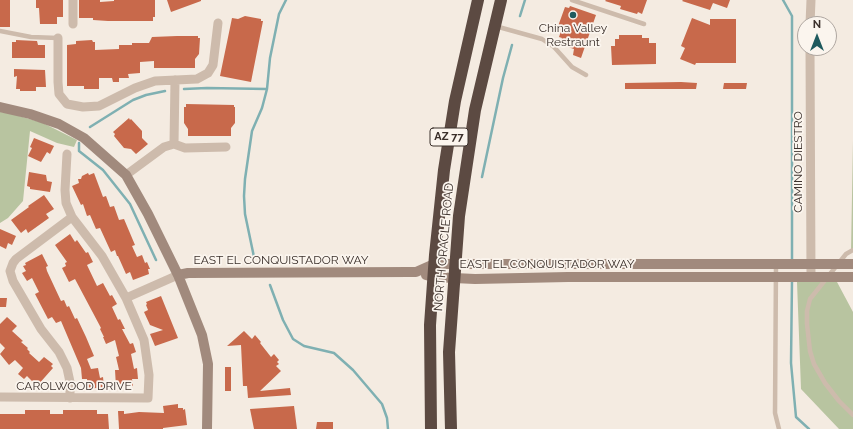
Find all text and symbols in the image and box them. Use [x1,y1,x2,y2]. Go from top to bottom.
marker: China Valley Restraunt [568,10,578,20]
north arrow [797,16,837,56]
text: N [813,18,821,31]
place label: China Valley Restraunt [539,21,607,49]
street label: CAMINO DIESTRO [791,111,805,213]
road number: AZ 77 [430,128,468,146]
street label: NORTH ORACLE ROAD [431,182,457,312]
street label: EAST EL CONQUISTADOR WAY [194,253,368,267]
street label: EAST EL CONQUISTADOR WAY [460,257,634,271]
street label: CAROLWOOD DRIVE [16,379,132,393]

